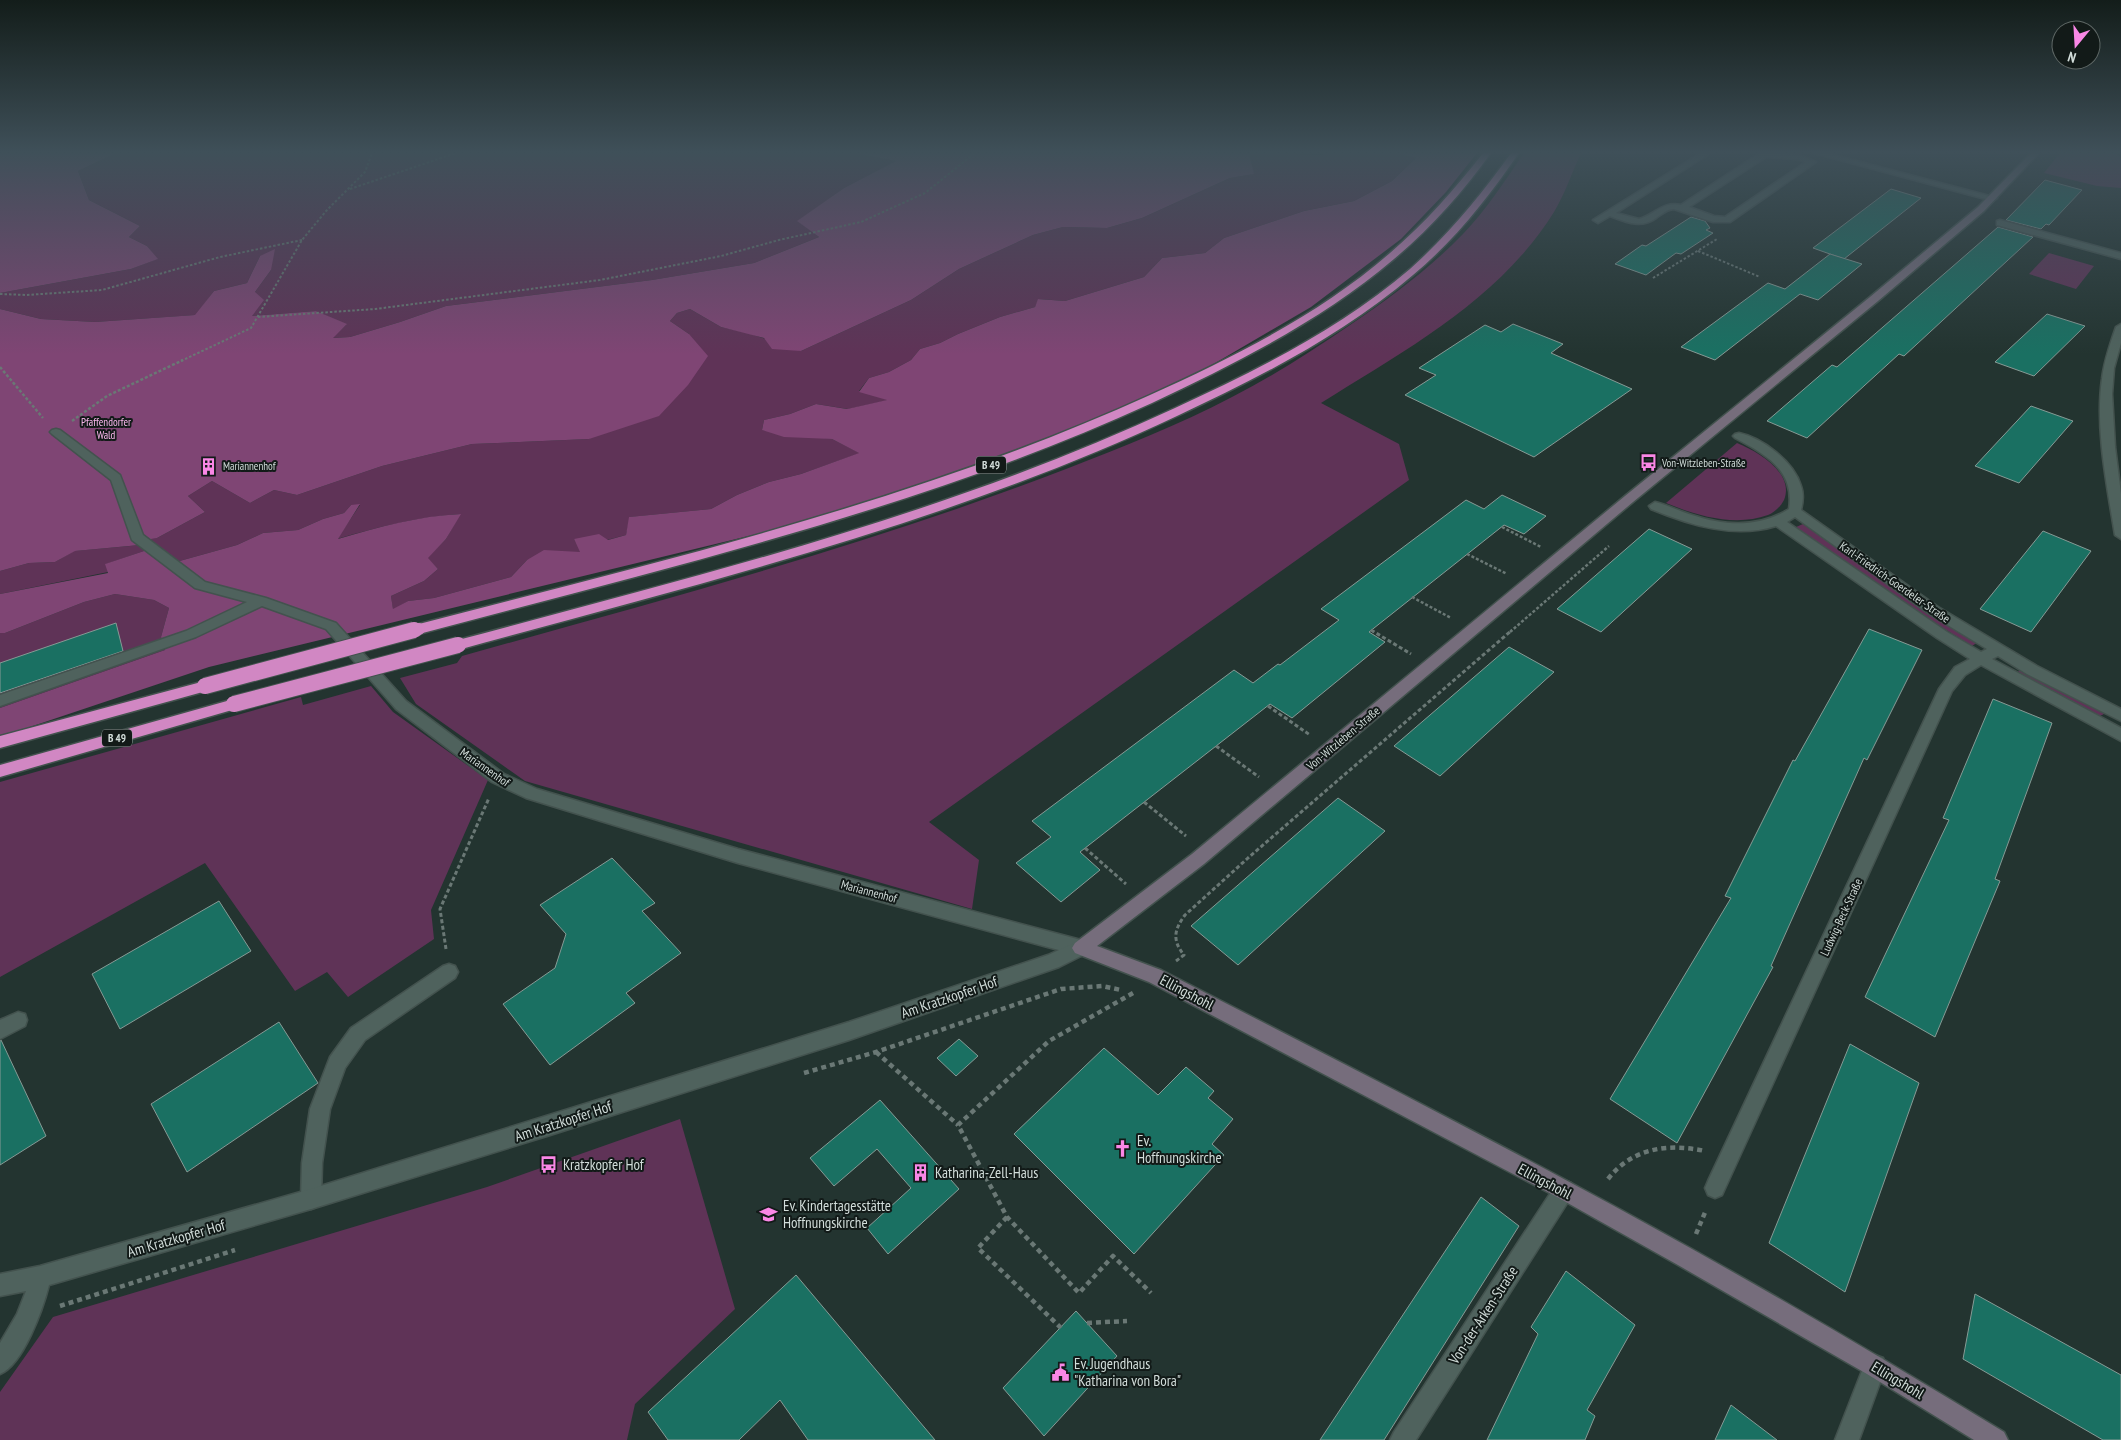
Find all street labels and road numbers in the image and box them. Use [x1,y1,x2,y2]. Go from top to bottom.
road number: B 49 [976,456,1006,474]
street label: Karl-Friedrich-Goerdeler-Straße [1837,538,1953,626]
street label: Von-Witzleben-Straße [1302,703,1383,774]
road number: B 49 [102,730,132,746]
street label: Mariannenhof [457,744,514,790]
street label: Mariannenhof [839,876,900,906]
street label: Ludwig-Beck-Straße [1817,876,1865,958]
street label: Ellingshohl [1157,970,1218,1014]
street label: Am Kratzkopfer Hof [898,971,1001,1022]
street label: Am Kratzkopfer Hof [512,1096,615,1146]
street label: Ellingshohl [1515,1159,1576,1203]
street label: Am Kratzkopfer Hof [125,1215,228,1261]
street label: Von-der-Arken-Straße [1444,1262,1522,1368]
street label: Ellingshohl [1868,1357,1928,1403]

